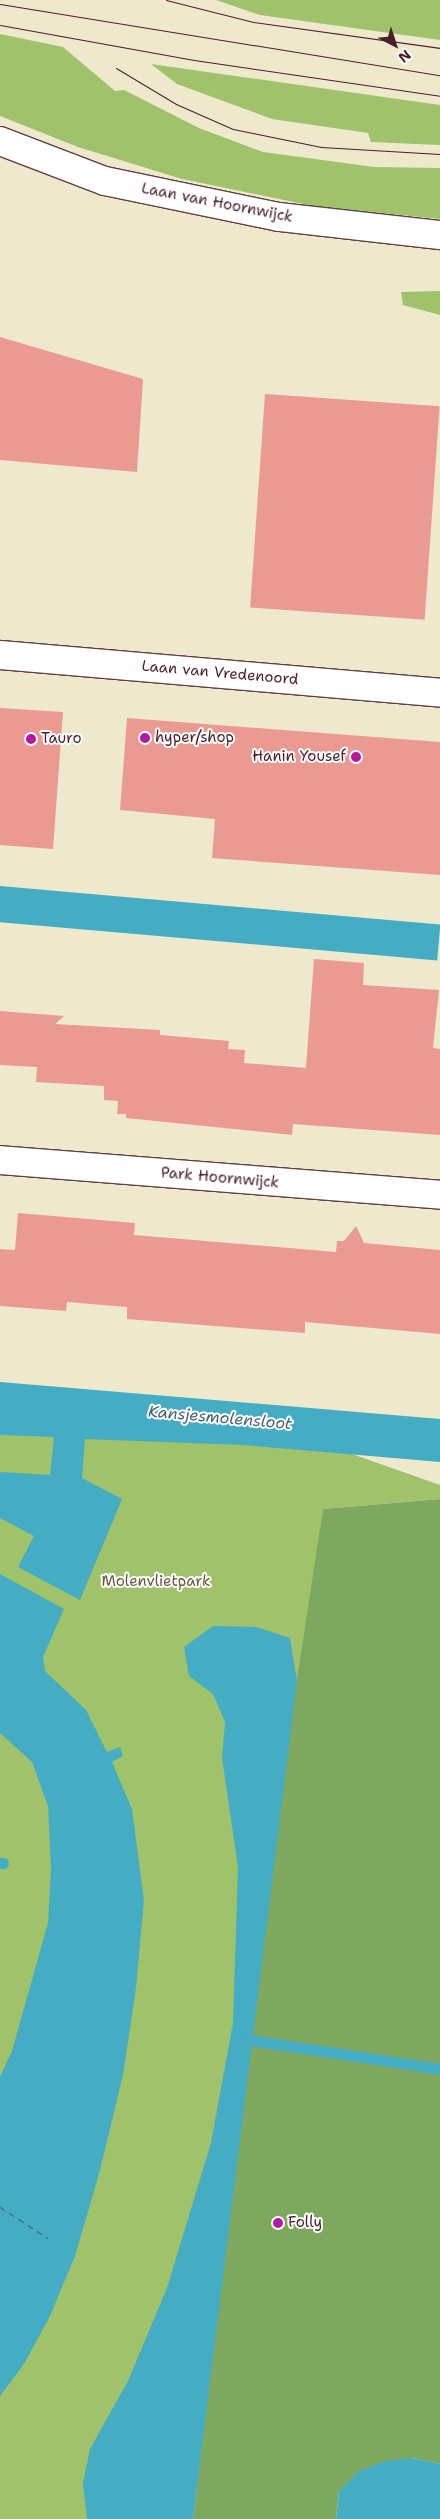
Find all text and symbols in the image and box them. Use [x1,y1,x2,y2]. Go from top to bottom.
north arrow [370,20,420,70]
text: N [395,46,415,67]
street label: Laan van Hoornwijck [140,179,294,227]
street label: Laan van Vredenoord [141,657,299,689]
place label: hyper/shop [155,729,234,747]
place label: Tauro [41,730,82,748]
marker: hyper/shop [139,732,151,744]
marker: Tauro [25,733,37,745]
place label: Hanin Yousef [252,748,346,766]
marker: Hanin Yousef [350,751,362,763]
street label: Park Hoornwijck [160,1164,280,1192]
water label: Kansjesmolensloot [147,1402,293,1434]
park label: Molenvlietpark [101,1573,211,1591]
place label: Folly [288,2214,322,2232]
marker: Folly [272,2217,284,2229]

